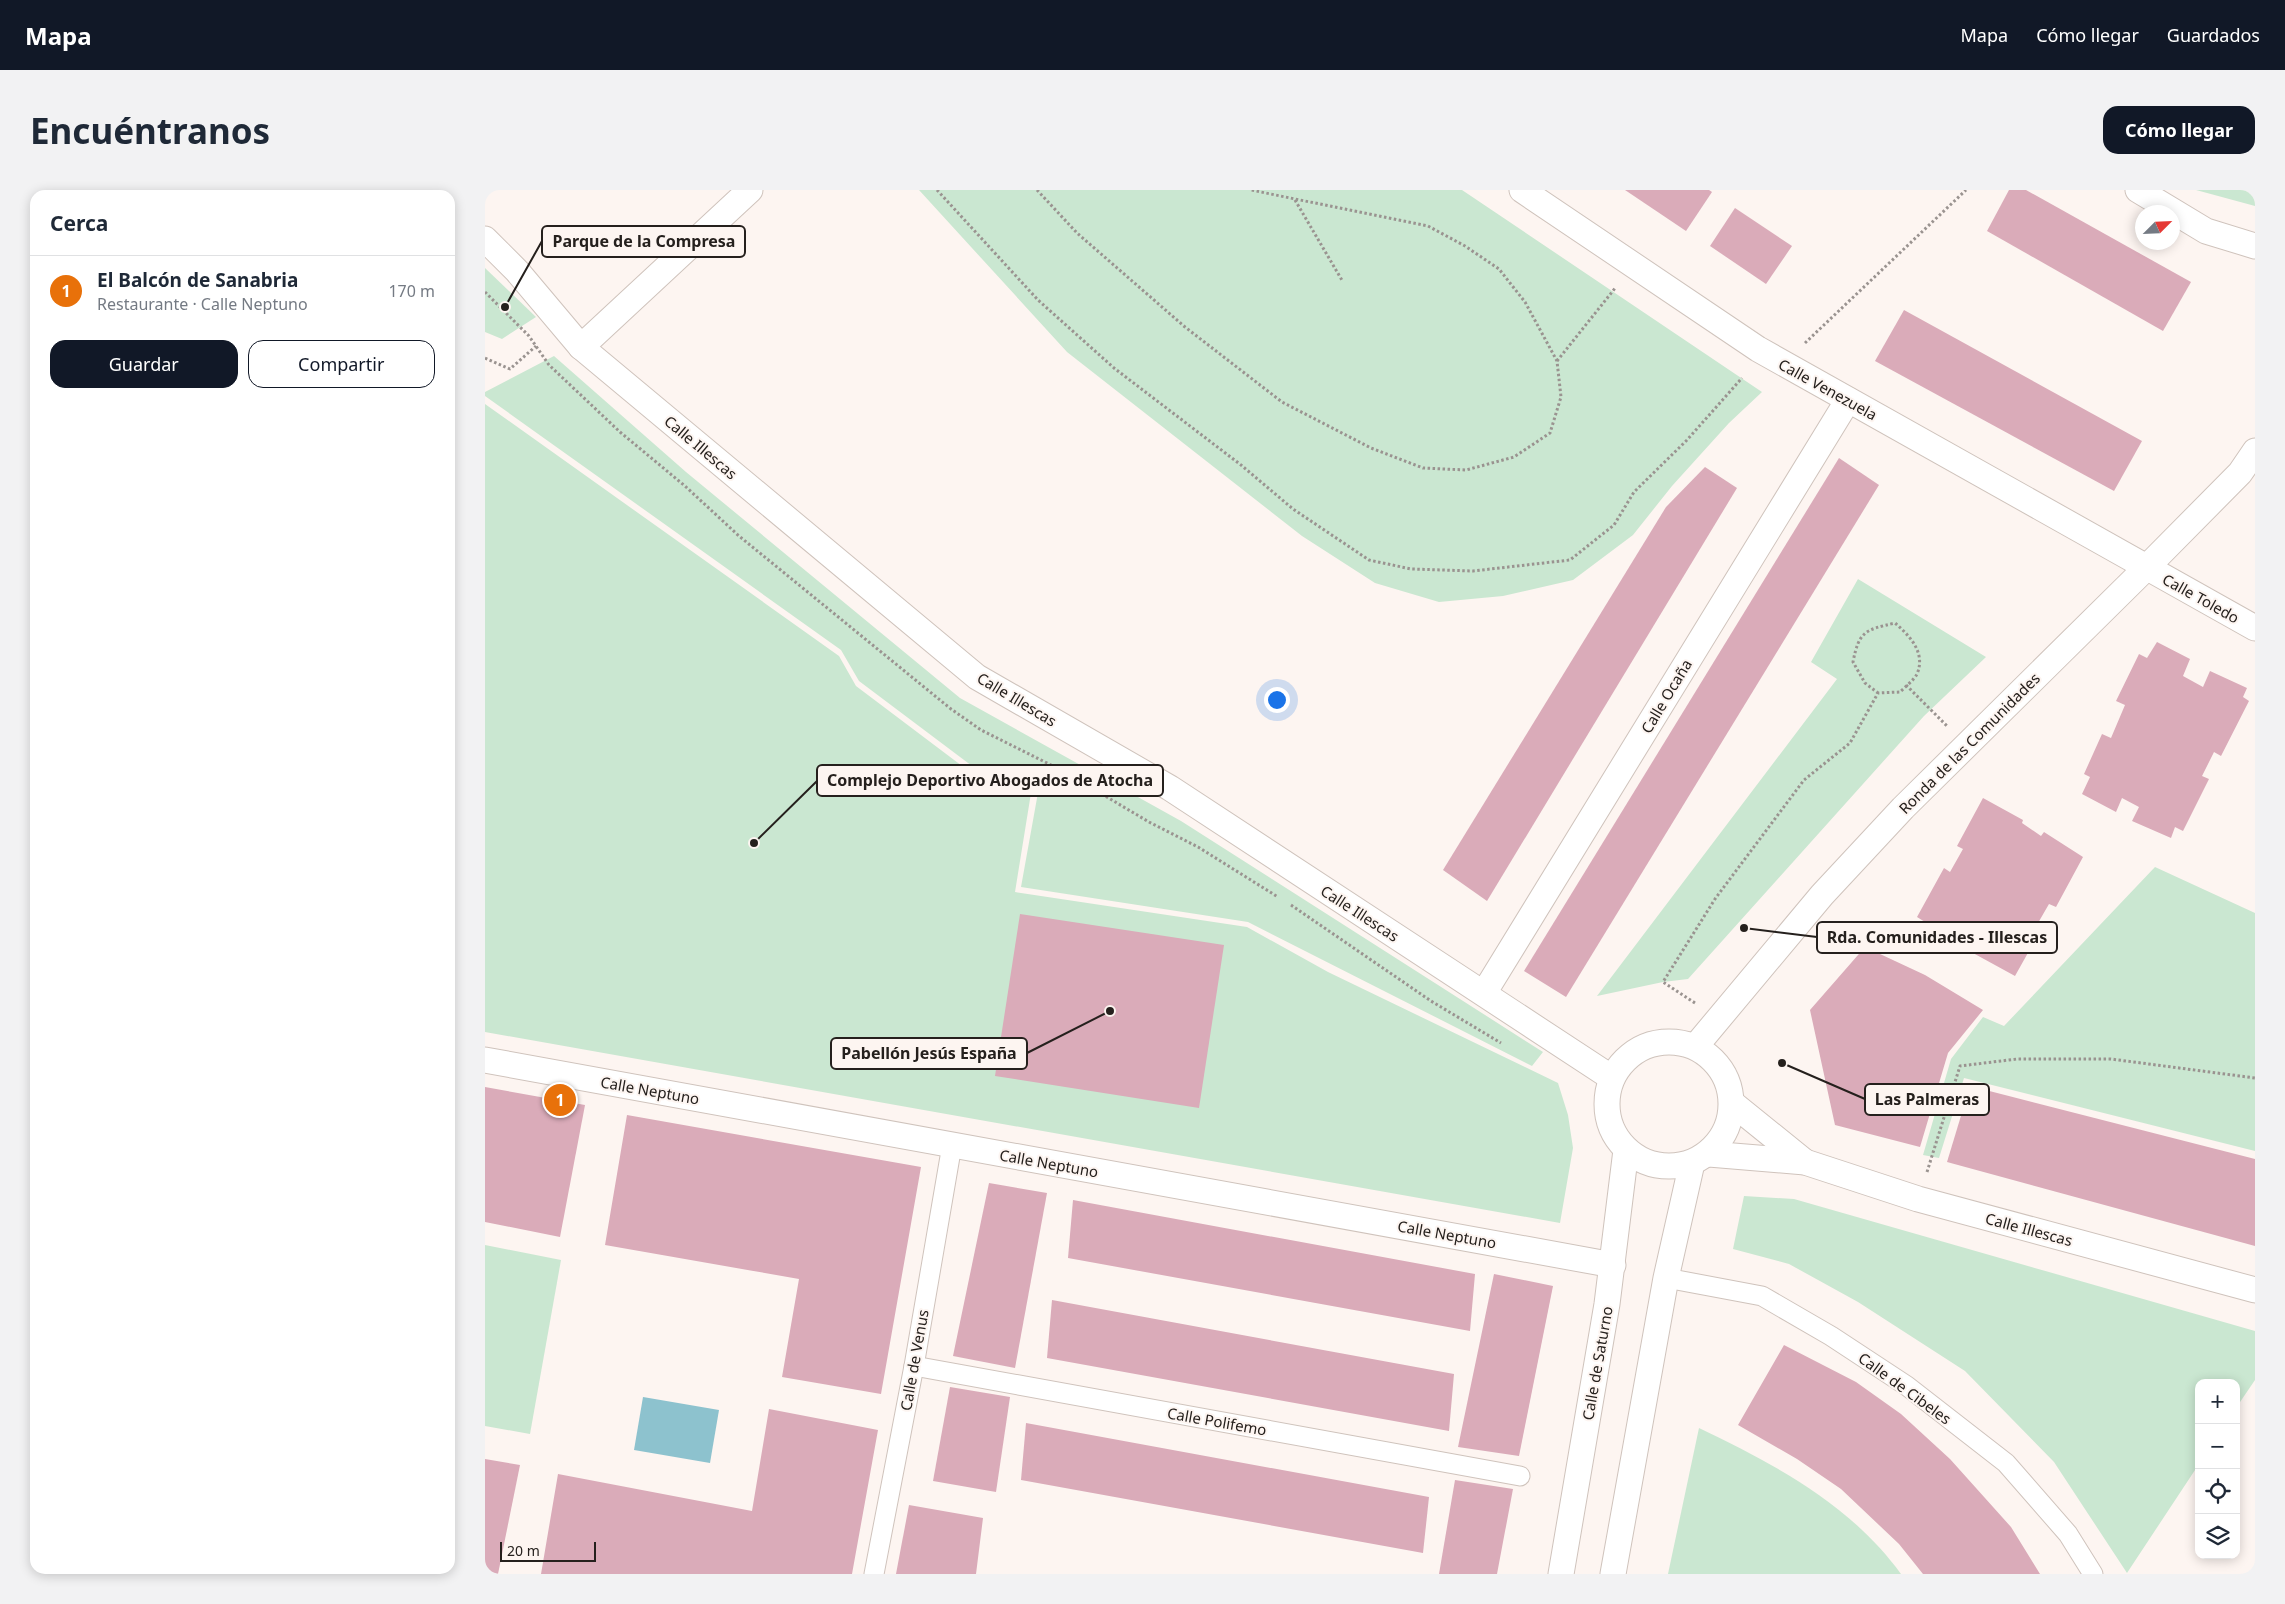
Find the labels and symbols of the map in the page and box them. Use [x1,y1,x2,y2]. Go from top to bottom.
north arrow [2135,205,2180,250]
callout: Parque de la Compresa [542,226,745,257]
text: Parque de la Compresa [553,230,735,252]
street label: Calle Venezuela [1775,354,1881,424]
street label: Calle Illescas [660,411,742,483]
street label: Calle Toledo [2159,569,2243,627]
street label: Calle Ocaña [1636,655,1696,737]
street label: Calle Illescas [974,667,1060,731]
street label: Ronda de las Comunidades [1894,668,2044,818]
your location [1264,687,1290,713]
callout: Complejo Deportivo Abogados de Atocha [817,765,1163,796]
text: Complejo Deportivo Abogados de Atocha [827,769,1153,791]
street label: Calle Illescas [1317,880,1403,946]
callout: Rda. Comunidades - Illescas [1817,922,2057,953]
text: Rda. Comunidades - Illescas [1827,926,2047,948]
callout: Pabellón Jesús España [831,1038,1027,1069]
text: Pabellón Jesús España [841,1042,1017,1064]
street label: Calle Neptuno [599,1071,701,1109]
pin: 1 [544,1081,576,1119]
callout: Las Palmeras [1865,1084,1989,1115]
text: Las Palmeras [1875,1088,1979,1110]
street label: Calle Neptuno [998,1144,1100,1182]
street label: Calle Illescas [1983,1208,2075,1250]
street label: Calle Neptuno [1396,1215,1498,1253]
street label: Calle de Saturno [1577,1304,1617,1422]
street label: Calle de Venus [895,1308,933,1412]
street label: Calle de Cibeles [1855,1348,1955,1428]
street label: Calle Polifemo [1166,1402,1268,1440]
scale bar [500,1539,596,1562]

